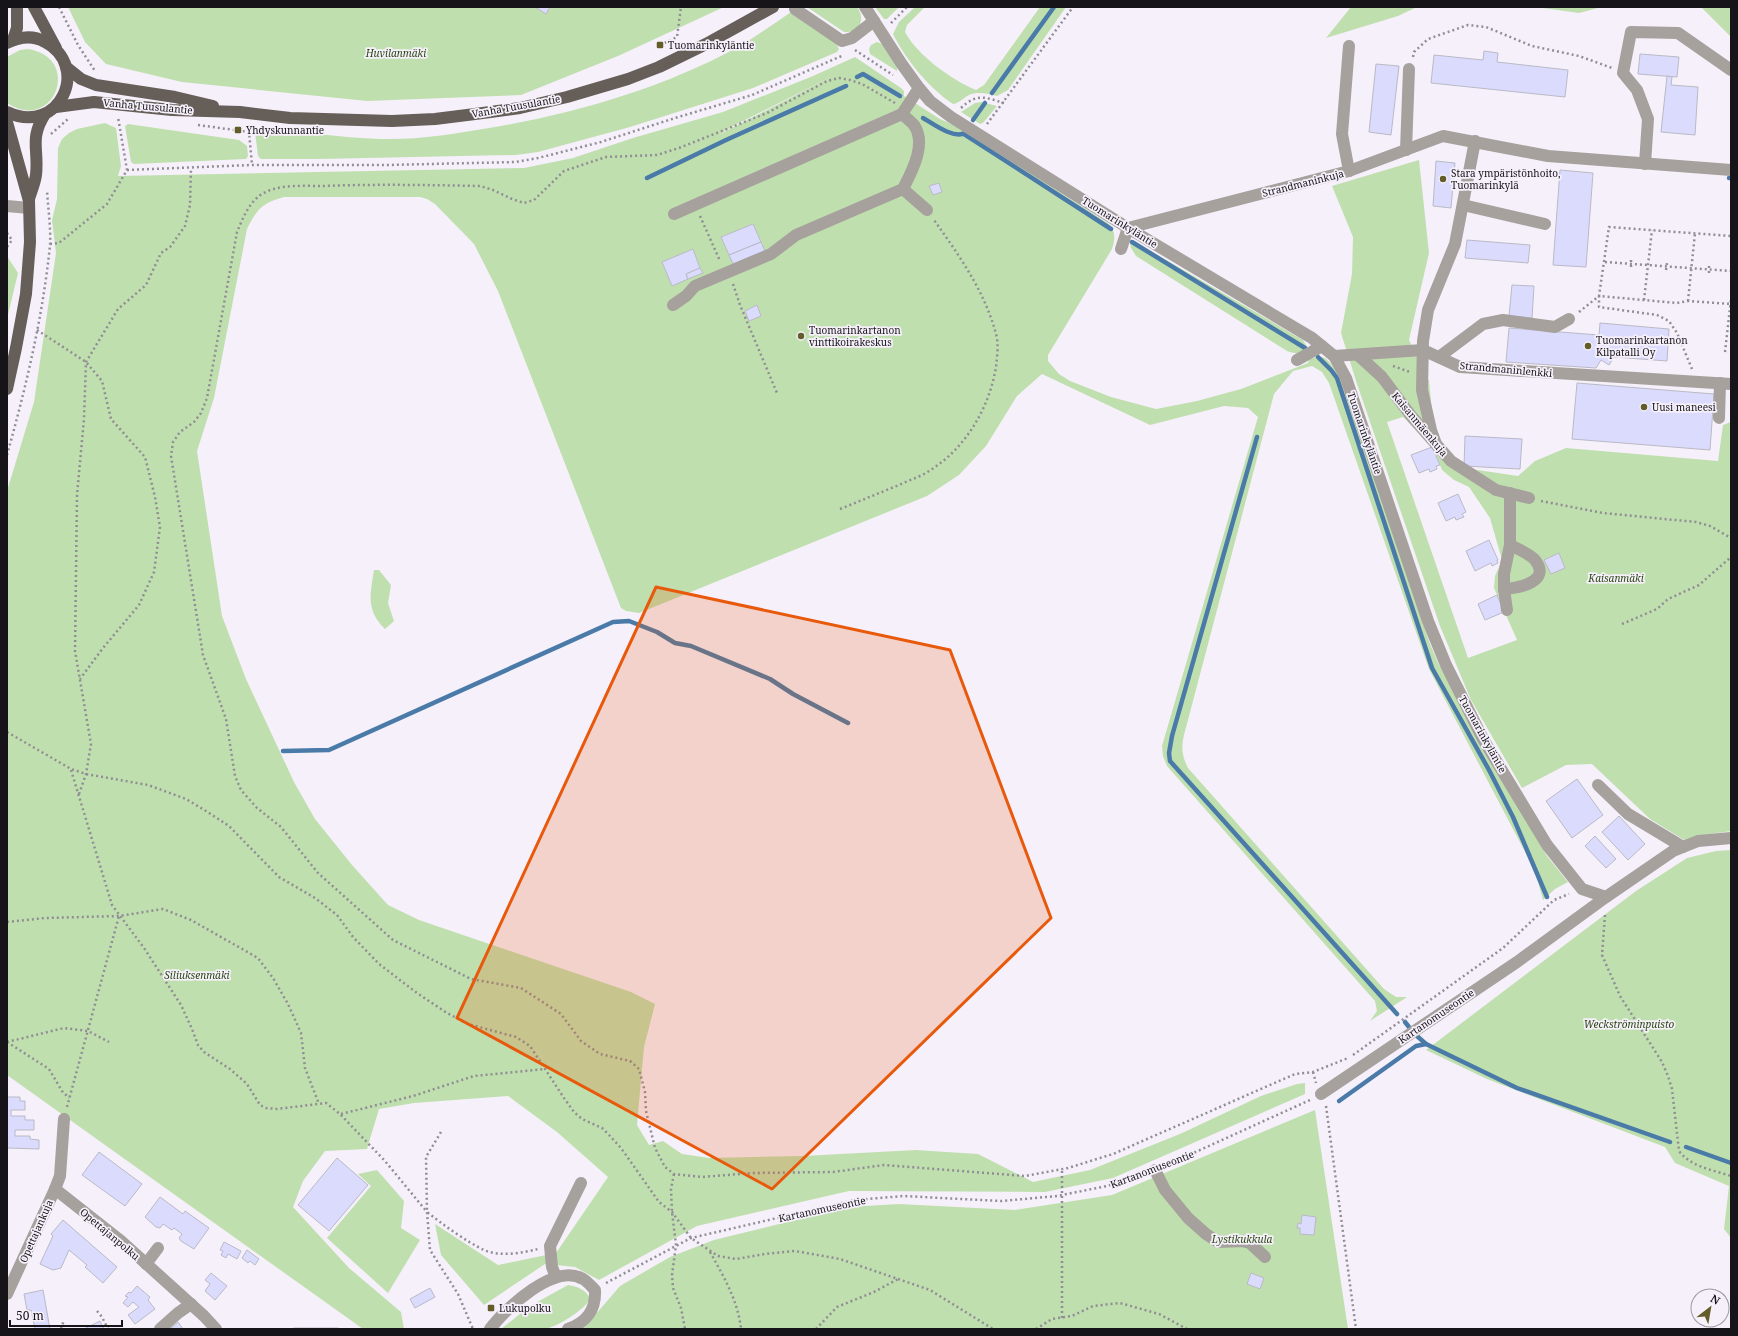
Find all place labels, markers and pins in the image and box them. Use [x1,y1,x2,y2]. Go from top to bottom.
place label: Tuomarinkyläntie [668,38,754,52]
marker: Tuomarinkyläntie [655,40,665,50]
place label: Yhdyskunnantie [245,123,324,137]
marker: Yhdyskunnantie [233,125,243,135]
place label: Stara ympäristönhoito, Tuomarinkylä [1451,166,1560,192]
marker: Stara ympäristönhoito, Tuomarinkylä [1438,174,1448,184]
place label: Tuomarinkartanon vinttikoirakeskus [809,323,901,349]
marker: Tuomarinkartanon vinttikoirakeskus [796,331,806,341]
place label: Tuomarinkartanon Kilpatalli Oy [1596,333,1688,359]
marker: Tuomarinkartanon Kilpatalli Oy [1583,341,1593,351]
place label: Uusi maneesi [1652,400,1717,414]
marker: Uusi maneesi [1639,402,1649,412]
place label: Lukupolku [499,1301,552,1315]
marker: Lukupolku [486,1303,496,1313]

